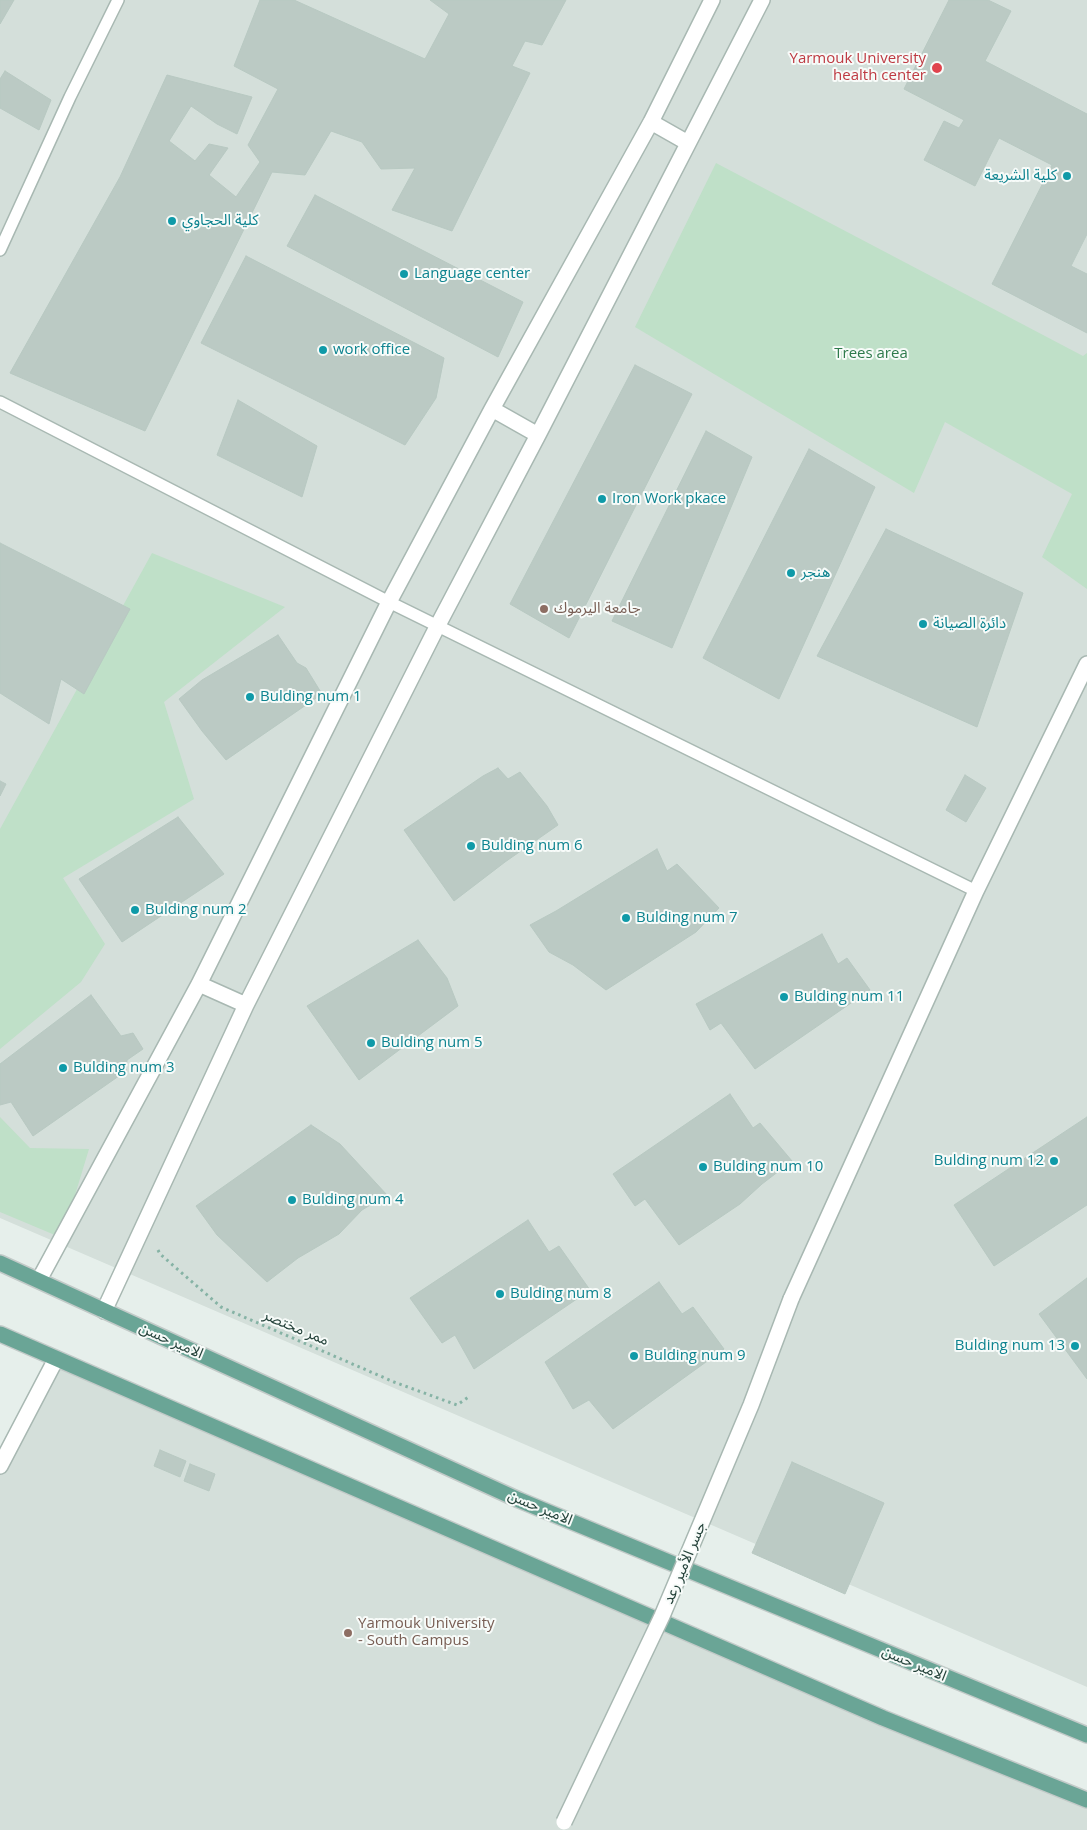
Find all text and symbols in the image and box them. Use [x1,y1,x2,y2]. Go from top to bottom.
place label: Yarmouk University health center [789,50,926,85]
marker: Yarmouk University health center [930,61,944,75]
place label: كلية الشريعة [984,167,1057,185]
marker: كلية الشريعة [1061,170,1073,182]
place label: كلية الحجاوي [182,212,259,230]
marker: كلية الحجاوي [166,215,178,227]
place label: Language center [414,265,530,283]
marker: Language center [398,268,410,280]
place label: work office [333,341,410,359]
marker: work office [317,344,329,356]
park label: Trees area [834,345,908,363]
place label: Iron Work pkace [612,490,726,508]
marker: Iron Work pkace [596,493,608,505]
place label: هنجر [801,564,830,582]
marker: هنجر [785,567,797,579]
place label: جامعة اليرموك [554,600,641,618]
marker: جامعة اليرموك [538,603,550,615]
place label: دائرة الصيانة [933,615,1006,633]
marker: دائرة الصيانة [917,618,929,630]
place label: Bulding num 1 [260,688,362,706]
marker: Bulding num 1 [244,691,256,703]
place label: Bulding num 6 [481,837,583,855]
marker: Bulding num 6 [465,840,477,852]
place label: Bulding num 2 [145,901,247,919]
marker: Bulding num 2 [129,904,141,916]
place label: Bulding num 7 [636,909,738,927]
marker: Bulding num 7 [620,912,632,924]
place label: Bulding num 11 [794,988,904,1006]
marker: Bulding num 11 [778,991,790,1003]
place label: Bulding num 5 [381,1034,483,1052]
marker: Bulding num 5 [365,1037,377,1049]
place label: Bulding num 3 [73,1059,175,1077]
marker: Bulding num 3 [57,1062,69,1074]
place label: Bulding num 12 [934,1152,1044,1170]
marker: Bulding num 12 [1048,1155,1060,1167]
place label: Bulding num 10 [713,1158,823,1176]
marker: Bulding num 10 [697,1161,709,1173]
place label: Bulding num 4 [302,1191,404,1209]
marker: Bulding num 4 [286,1194,298,1206]
place label: Bulding num 8 [510,1285,612,1303]
marker: Bulding num 8 [494,1288,506,1300]
street label: ممر مختصر [260,1306,332,1350]
street label: الامير حسن [136,1319,206,1363]
place label: Bulding num 13 [955,1337,1065,1355]
marker: Bulding num 13 [1069,1340,1081,1352]
place label: Bulding num 9 [644,1347,746,1365]
marker: Bulding num 9 [628,1350,640,1362]
street label: الامير حسن [505,1486,575,1530]
street label: جسر الأمير رعد [660,1519,710,1607]
place label: Yarmouk University - South Campus [358,1615,495,1650]
marker: Yarmouk University - South Campus [342,1627,354,1639]
street label: الامير حسن [879,1642,949,1686]

